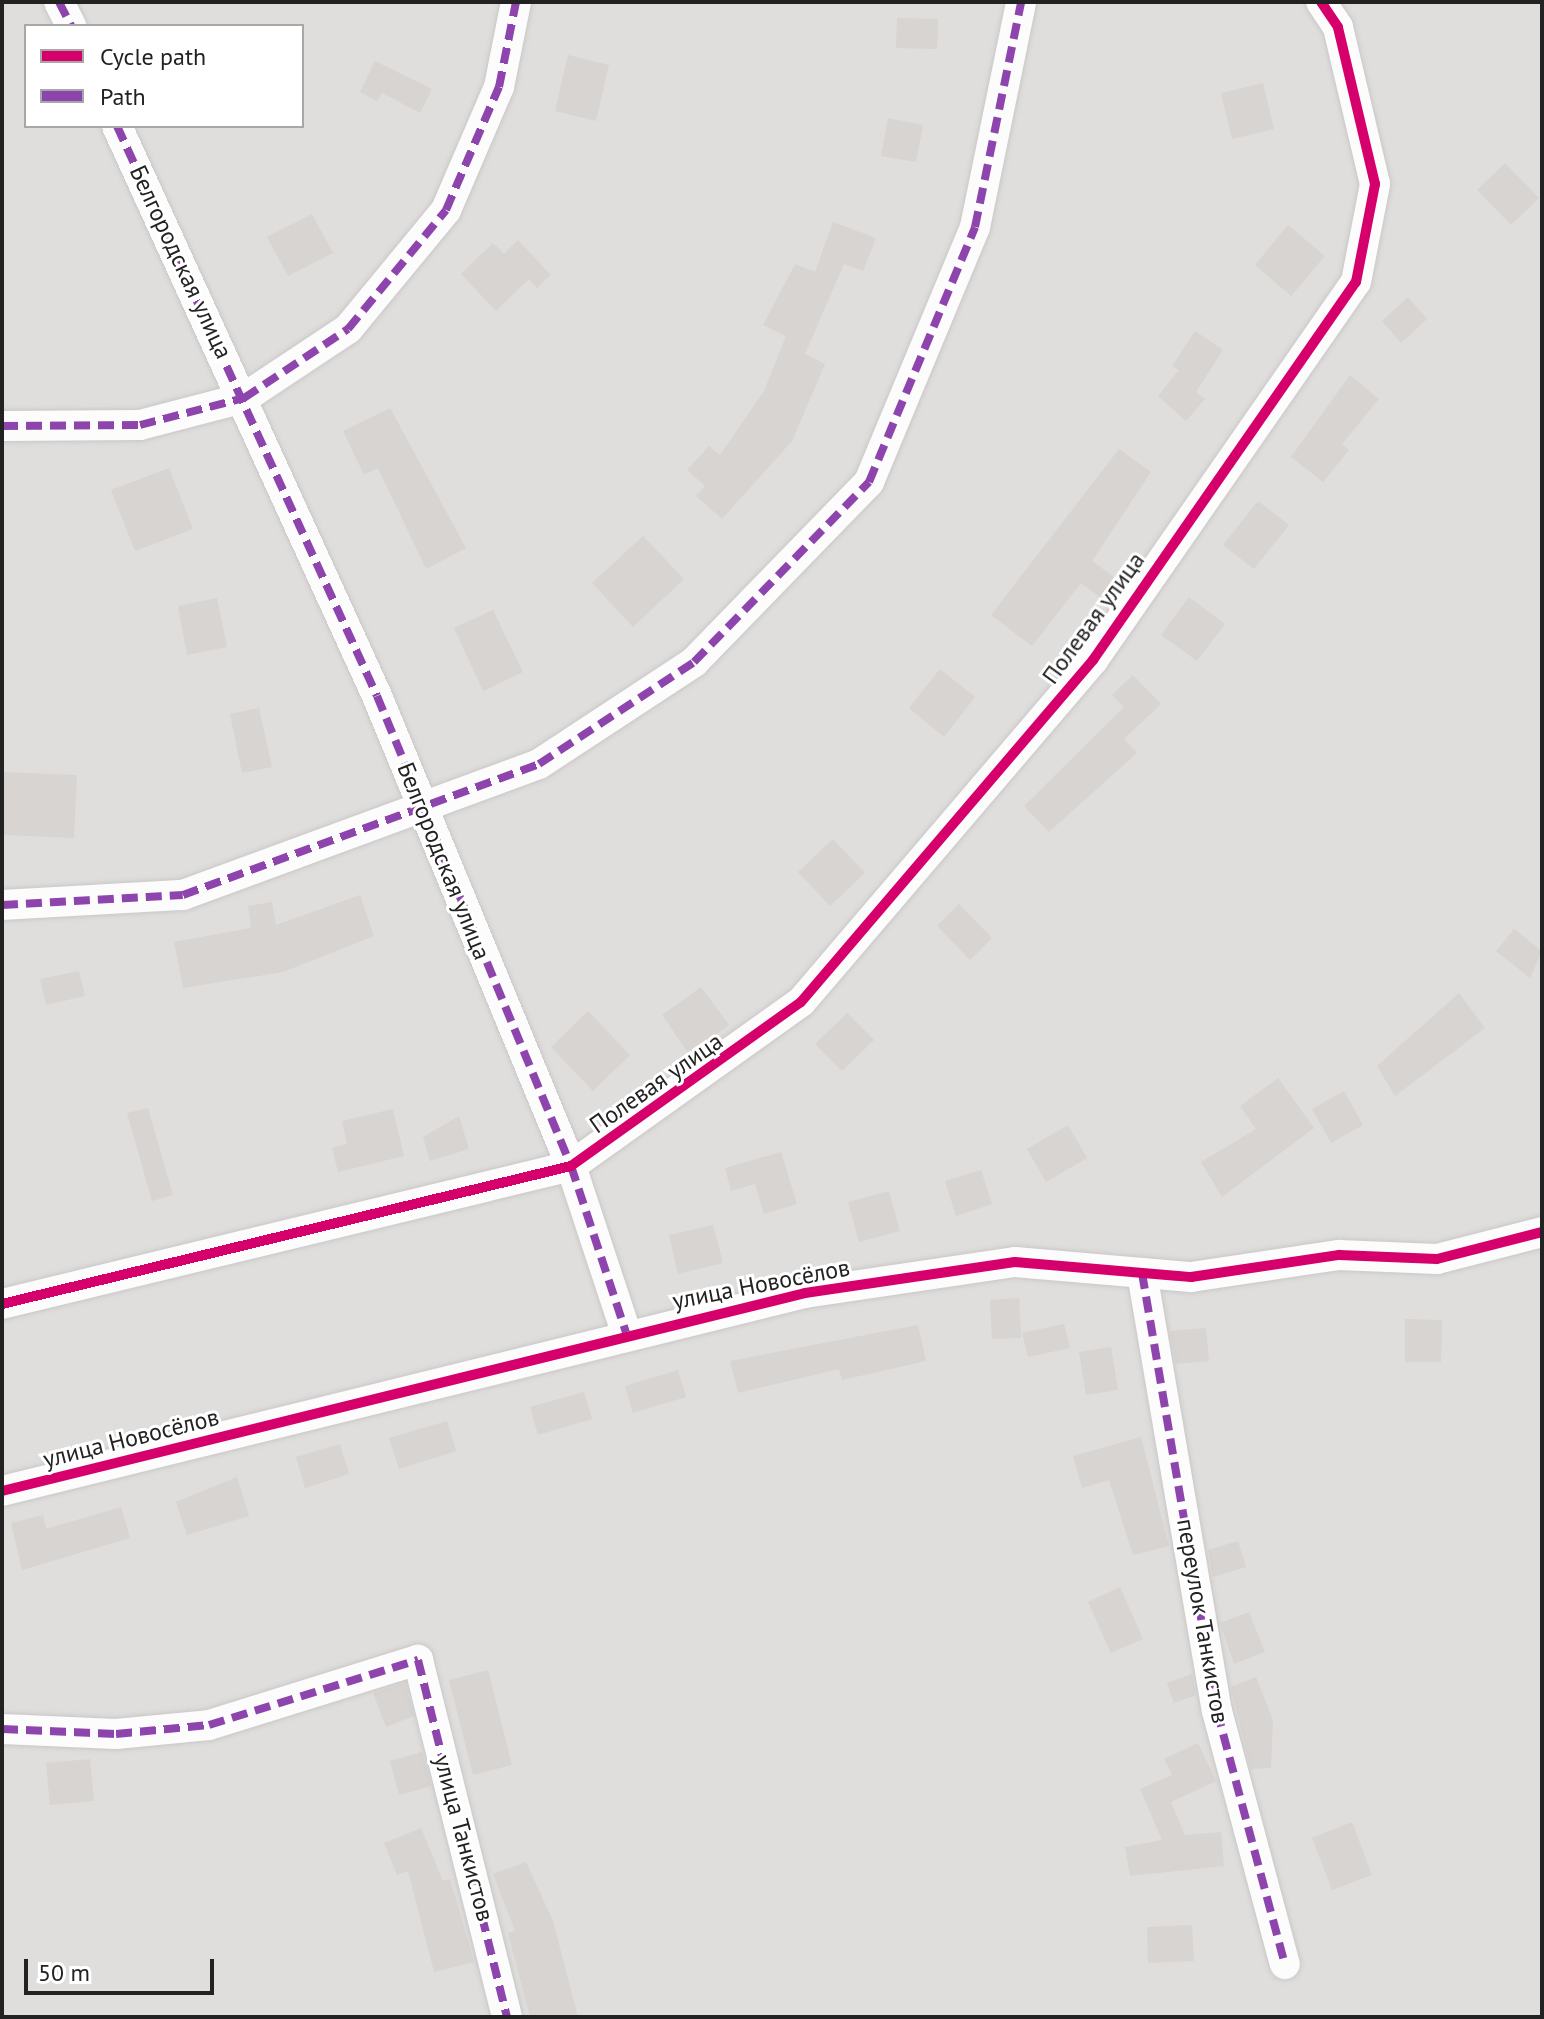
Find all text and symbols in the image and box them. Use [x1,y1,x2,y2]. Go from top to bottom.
legend [24,24,304,128]
text: Cycle path [100,41,206,72]
text: Path [100,81,146,112]
street label: Белгородская улица [124,161,238,363]
street label: Полевая улица [1036,547,1150,689]
street label: Белгородская улица [391,758,497,964]
street label: Полевая улица [584,1027,728,1139]
street label: улица Новосёлов [670,1253,852,1315]
street label: улица Новосёлов [40,1402,222,1474]
street label: переулок Танкистов [1171,1516,1235,1726]
street label: улица Танкистов [428,1751,500,1925]
scale bar [28,1943,218,1993]
text: 50 m [38,1957,90,1988]

